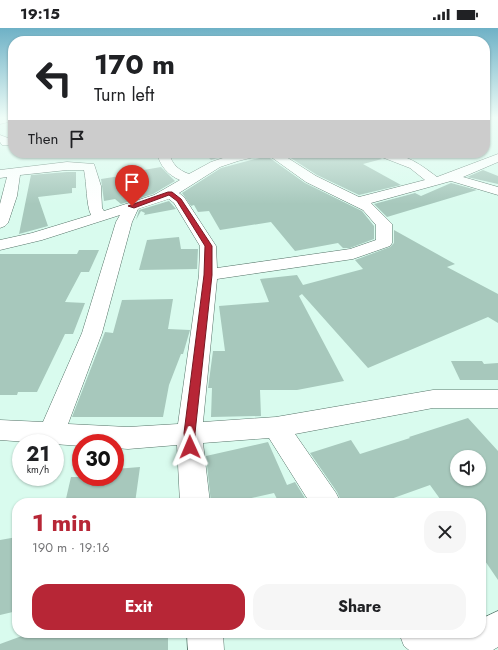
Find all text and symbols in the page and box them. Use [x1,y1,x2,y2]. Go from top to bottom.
text: 19:15 [20,3,60,25]
text: 170 m [94,44,175,85]
icon: left [28,52,80,104]
text: Turn left [94,82,154,108]
text: Then [28,128,58,150]
icon: arrive [66,128,88,150]
pin [115,165,149,206]
icon: arrive [121,171,143,193]
position arrow [169,426,211,468]
speed limit sign: 30 [72,434,124,486]
text: 21 [26,440,50,469]
map controls [450,450,486,486]
button: sound [450,450,486,486]
text: km/h [27,462,49,477]
text: 1 min [32,505,92,540]
button: close [424,511,466,553]
text: 190 m · 19:16 [32,538,109,557]
button: Exit [32,584,245,630]
button: Share [253,584,466,630]

